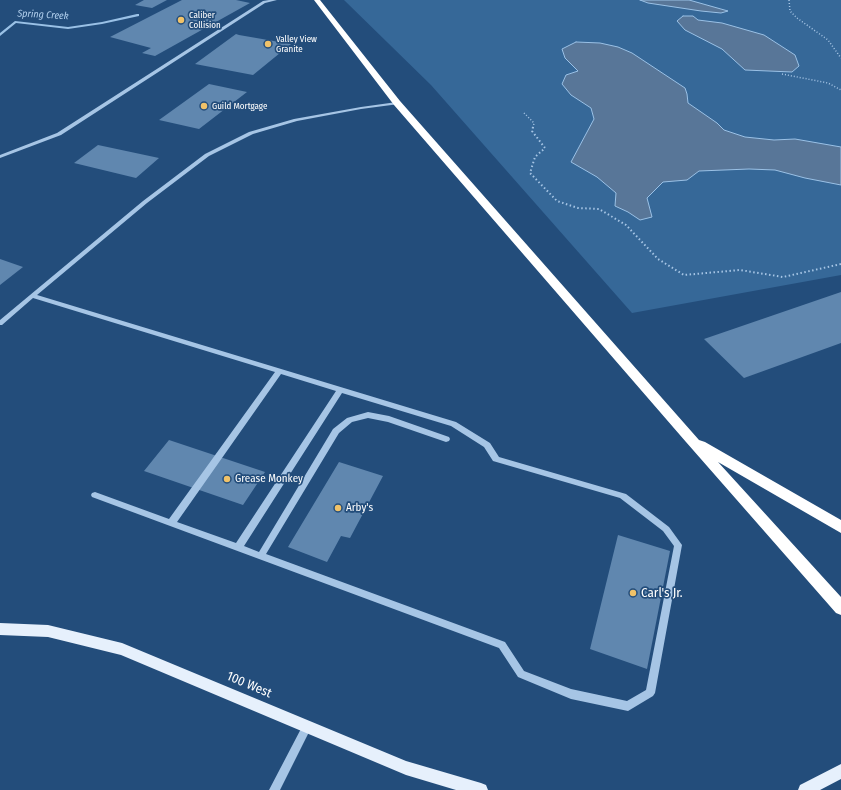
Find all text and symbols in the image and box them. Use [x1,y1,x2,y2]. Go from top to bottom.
water label: Spring Creek [17,8,69,22]
place label: Caliber Collision [189,10,221,31]
marker: Caliber Collision [176,15,186,25]
place label: Valley View Granite [276,34,317,55]
marker: Valley View Granite [263,39,273,49]
marker: Guild Mortgage [199,101,209,111]
place label: Guild Mortgage [212,101,267,111]
place label: Grease Monkey [235,472,303,486]
marker: Grease Monkey [222,474,232,484]
place label: Arby's [346,501,373,515]
marker: Arby's [333,503,343,513]
place label: Carl's Jr. [641,585,683,601]
marker: Carl's Jr. [628,588,638,598]
street label: 100 West [224,669,274,701]

